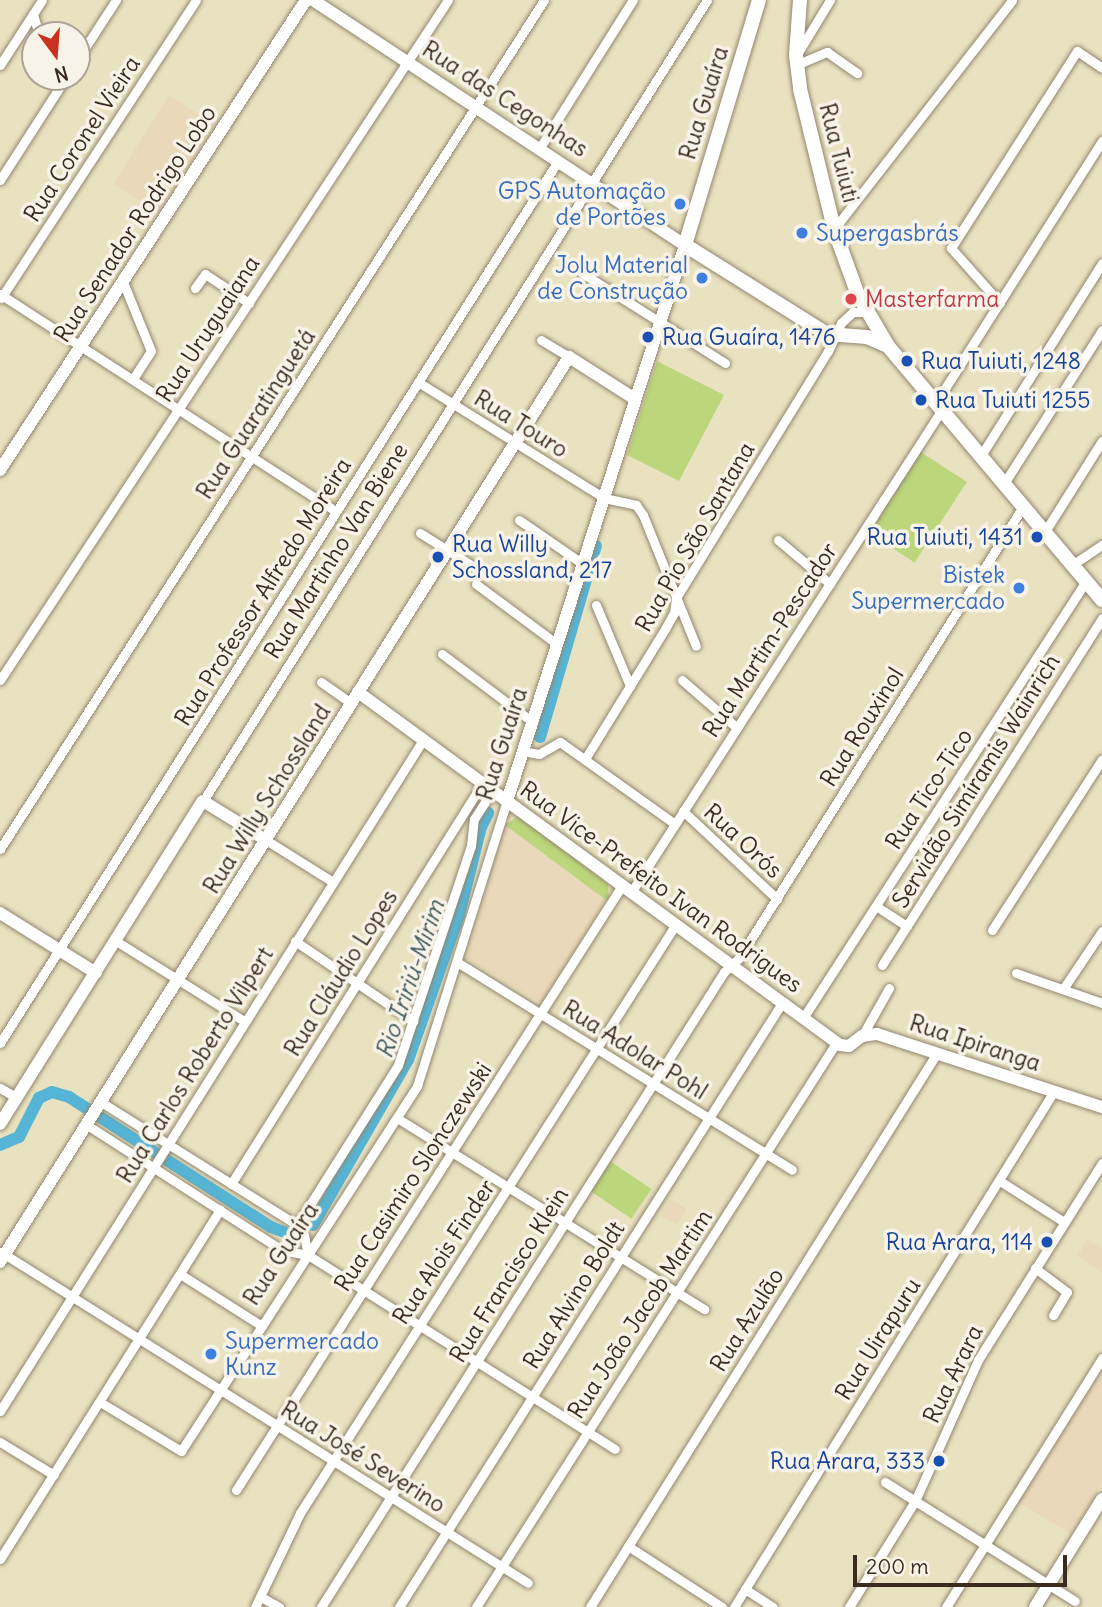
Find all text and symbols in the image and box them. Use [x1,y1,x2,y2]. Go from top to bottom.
north arrow [21,21,91,91]
street label: Rua das Cegonhas [417,35,593,163]
street label: Rua Guaíra [674,43,734,163]
street label: Rua Coronel Vieira [18,51,146,227]
text: N [52,61,71,88]
street label: Rua Senador Rodrigo Lobo [48,100,222,348]
street label: Rua Tuiuti [813,100,865,206]
place label: GPS Automação de Portões [498,177,666,231]
marker: GPS Automação de Portões [672,196,688,212]
place label: Supergasbrás [816,219,959,247]
marker: Supergasbrás [794,225,810,241]
street label: Rua Uruguaiana [150,251,266,407]
place label: Jolu Material de Construção [537,251,688,305]
marker: Jolu Material de Construção [694,270,710,286]
place label: Masterfarma [865,285,999,313]
marker: Masterfarma [843,291,859,307]
place label: Rua Guaíra, 1476 [662,323,836,351]
street label: Rua Guaratinguetá [191,324,321,504]
marker: Rua Guaíra, 1476 [640,329,656,345]
place label: Rua Tuiuti, 1248 [921,347,1081,375]
marker: Rua Tuiuti, 1248 [899,353,915,369]
street label: Rua Touro [469,384,573,464]
place label: Rua Tuiuti 1255 [935,386,1090,414]
marker: Rua Tuiuti 1255 [913,392,929,408]
street label: Rua Pio São Santana [629,437,761,637]
street label: Rua Martinho Van Biene [258,438,414,664]
street label: Rua Professor Alfredo Moreira [169,453,357,731]
place label: Rua Tuiuti, 1431 [867,523,1023,551]
marker: Rua Tuiuti, 1431 [1029,529,1045,545]
place label: Rua Willy Schossland, 217 [452,530,612,584]
street label: Rua Martim-Pescador [697,538,843,742]
marker: Rua Willy Schossland, 217 [430,549,446,565]
place label: Bistek Supermercado [851,561,1005,615]
marker: Bistek Supermercado [1011,580,1027,596]
street label: Servidão Simíramis Wainrich [886,649,1066,913]
street label: Rua Rouxinol [815,662,909,792]
street label: Rua Guaíra [471,684,533,804]
street label: Rua Willy Schossland [198,699,336,899]
street label: Rua Tico-Tico [880,723,978,855]
street label: Rua Vice-Prefeito Ivan Rodrigues [515,775,807,999]
street label: Rua Orós [698,798,788,884]
street label: Rua Cláudio Lopes [279,885,403,1061]
water label: Rio Iririú-Mirim [369,896,451,1062]
street label: Rua Carlos Roberto Vilpert [111,942,279,1188]
street label: Rua Adolar Pohl [558,994,712,1106]
street label: Rua Ipiranga [906,1009,1044,1077]
street label: Rua Casimiro Slonczewski [329,1057,497,1297]
street label: Rua Alois Finder [387,1174,501,1330]
street label: Rua Francisco Klein [444,1182,574,1368]
street label: Rua Guaíra [238,1197,324,1311]
street label: Rua João Jacob Martim [562,1204,718,1424]
street label: Rua Alvino Boldt [518,1216,630,1374]
place label: Rua Arara, 114 [885,1228,1033,1256]
marker: Rua Arara, 114 [1039,1234,1055,1250]
street label: Rua Azulão [704,1263,790,1377]
street label: Rua Uirapuru [830,1273,926,1405]
street label: Rua Arara [917,1320,989,1428]
place label: Supermercado Kunz [225,1327,379,1381]
marker: Supermercado Kunz [203,1346,219,1362]
street label: Rua José Severino [276,1395,450,1519]
place label: Rua Arara, 333 [770,1447,925,1475]
marker: Rua Arara, 333 [931,1453,947,1469]
scale bar [857,1540,1070,1584]
text: 200 m [866,1553,929,1580]

